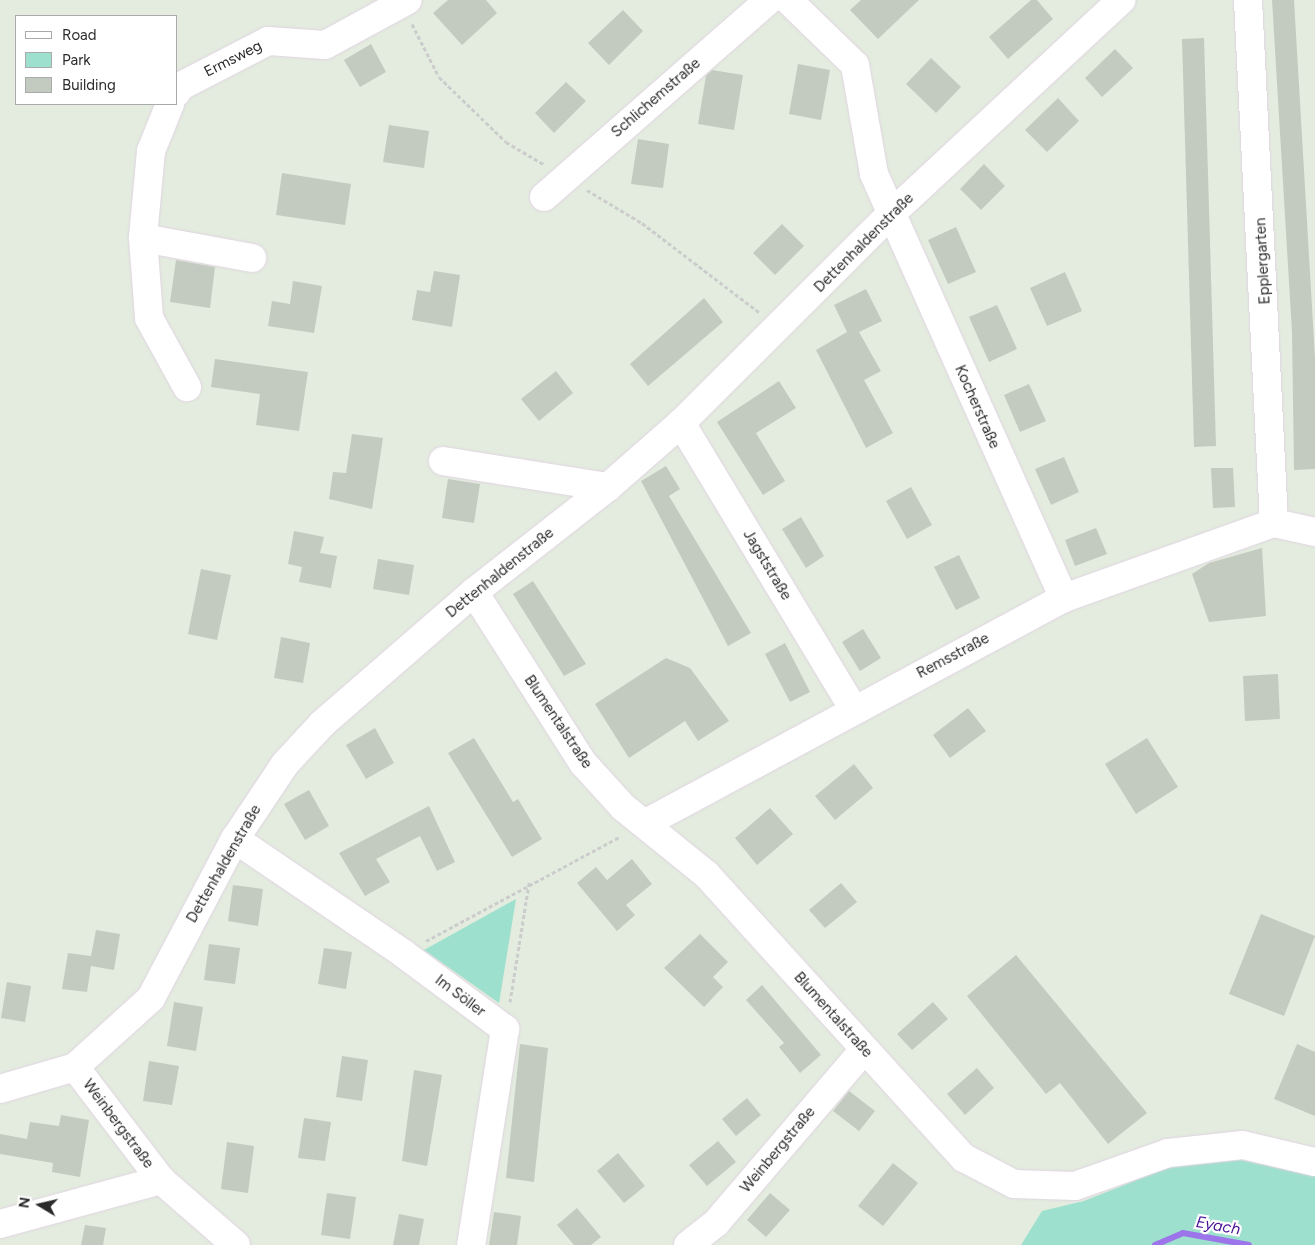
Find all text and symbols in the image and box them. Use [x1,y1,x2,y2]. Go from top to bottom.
legend [15,15,178,105]
text: Road [62,26,97,44]
street label: Ermsweg [201,37,265,81]
text: Park [62,51,91,69]
street label: Schlichemstraße [608,54,704,142]
text: Building [62,76,116,94]
street label: Dettenhaldenstraße [811,190,917,296]
street label: Epplergarten [1252,217,1274,305]
street label: Kocherstraße [951,362,1003,452]
street label: Dettenhaldenstraße [443,524,557,622]
street label: Jagststraße [739,527,795,603]
street label: Remsstraße [914,629,992,683]
street label: Blumentalstraße [520,672,596,772]
street label: Dettenhaldenstraße [183,802,265,926]
street label: Blumentalstraße [790,969,876,1061]
street label: Im Söller [431,971,489,1021]
street label: Weinbergstraße [79,1076,157,1172]
street label: Weinbergstraße [737,1103,819,1197]
north arrow [15,1180,65,1230]
text: N [15,1196,34,1209]
water label: Eyach [1194,1213,1242,1239]

